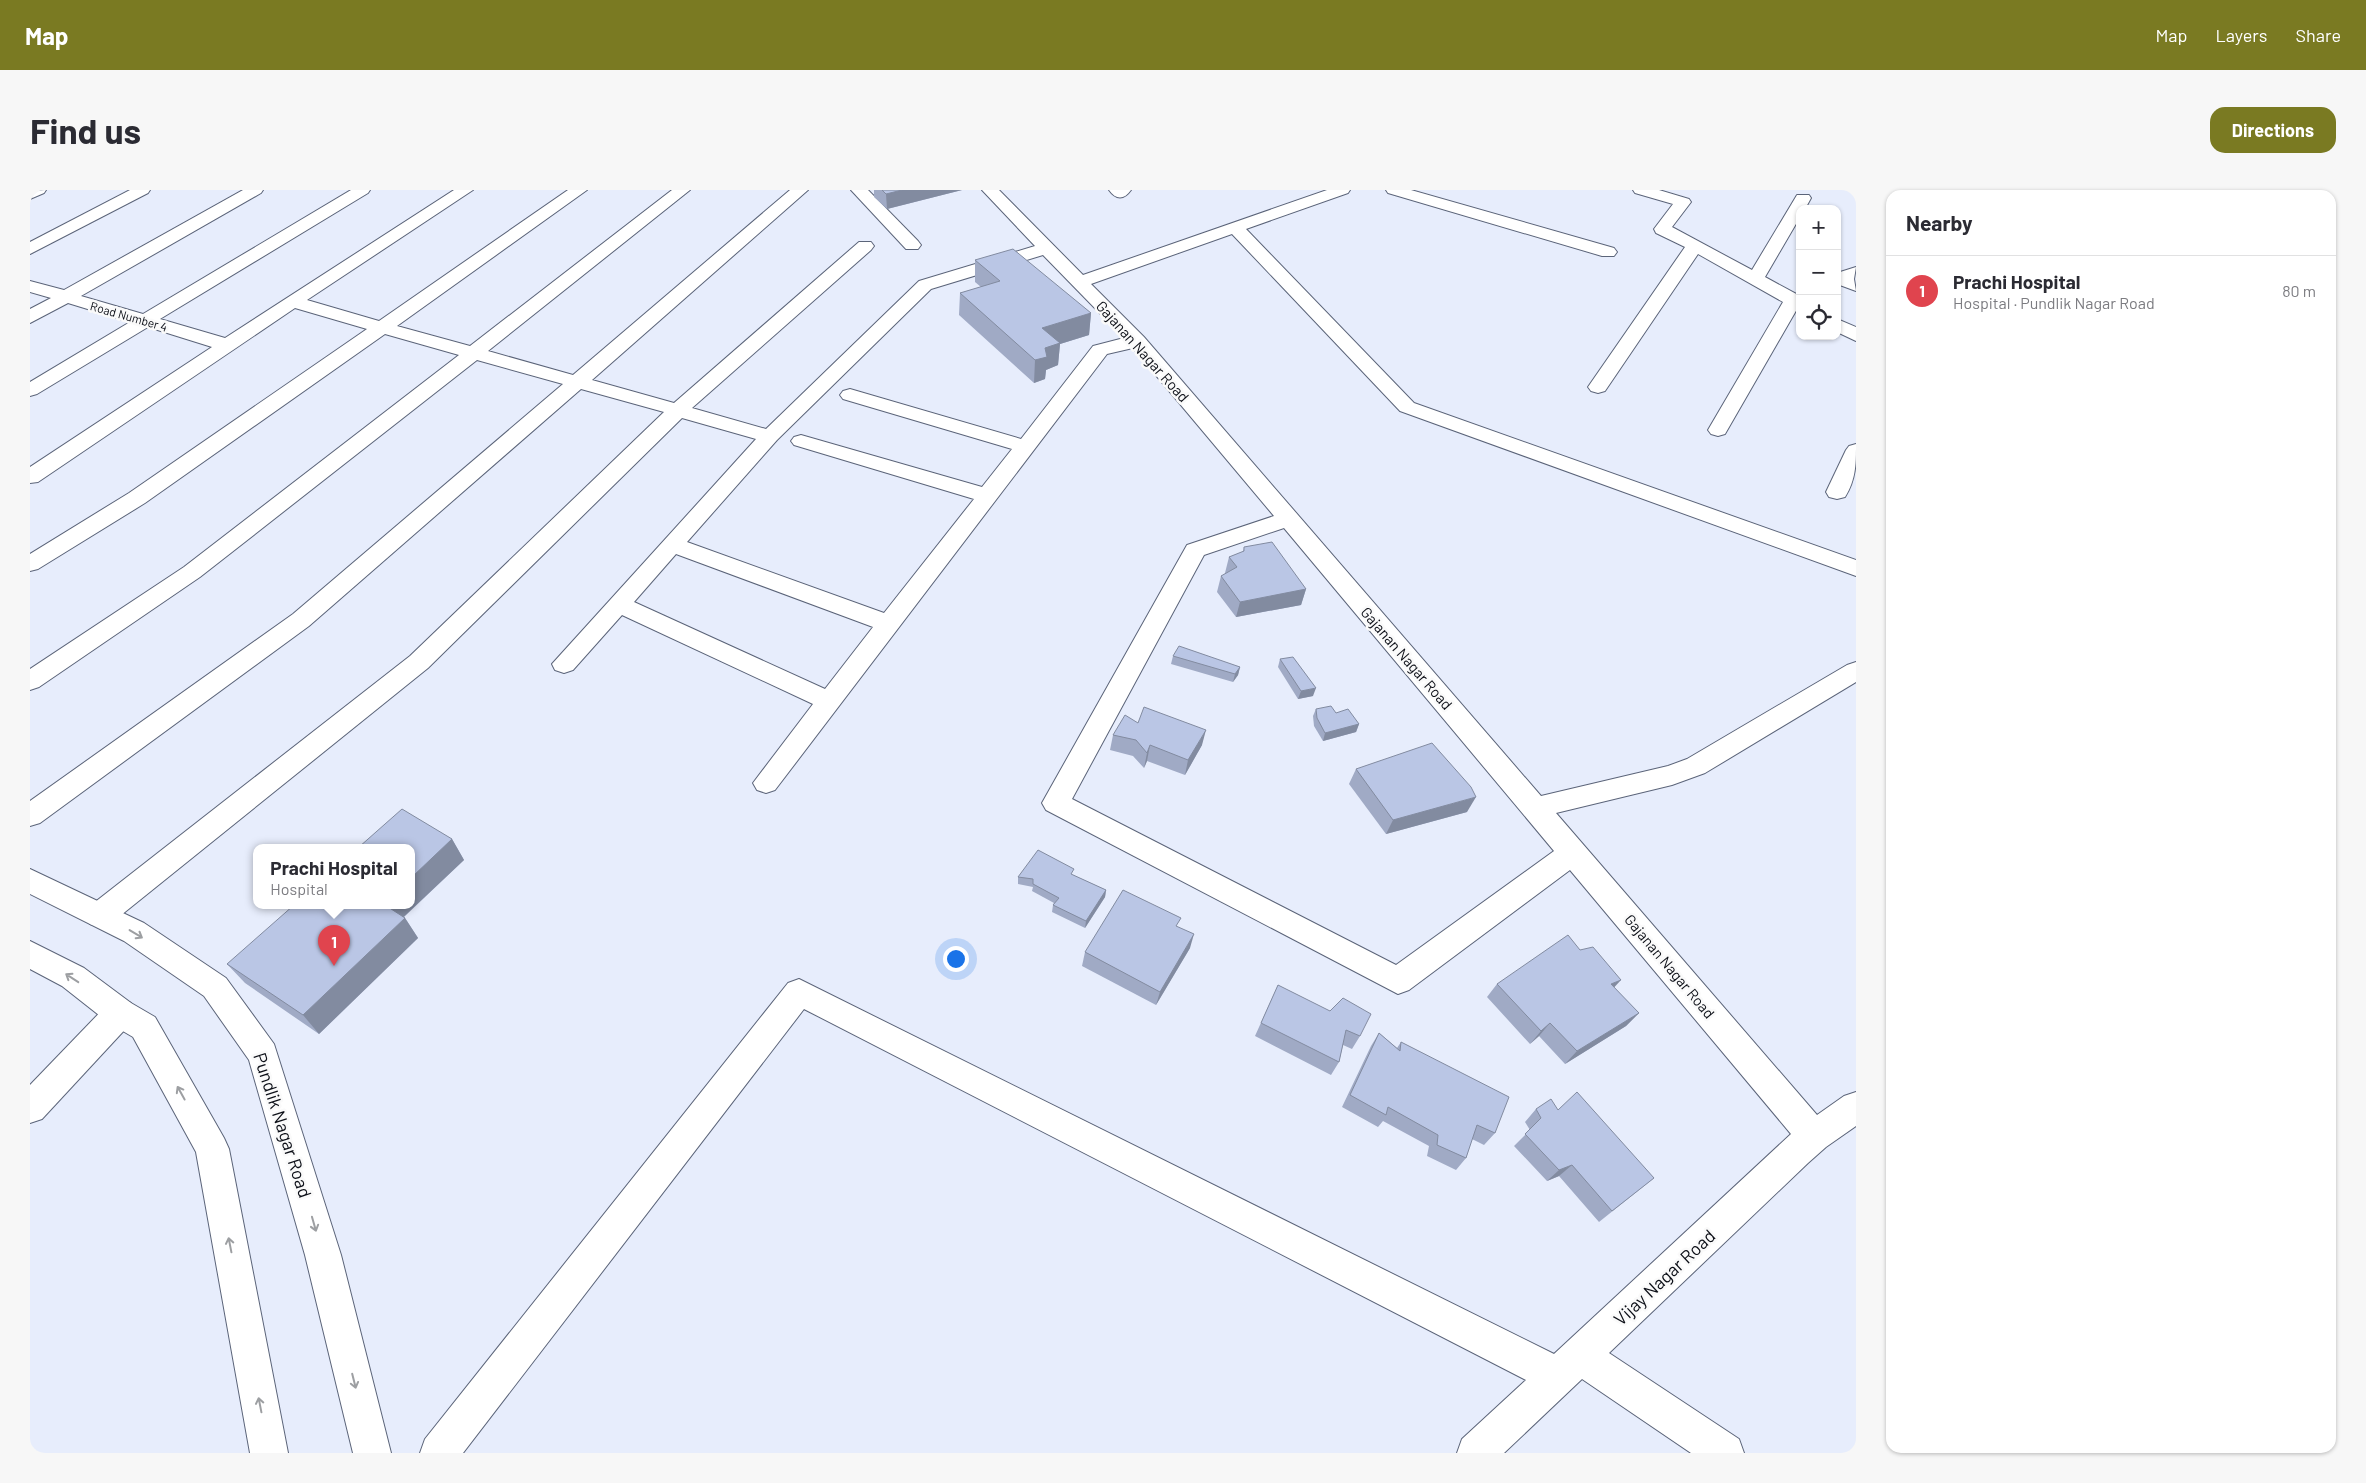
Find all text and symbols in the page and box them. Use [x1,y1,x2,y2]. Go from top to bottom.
text: Map [25,21,68,50]
text: Map [2155,24,2187,46]
text: Layers [2215,24,2268,46]
text: Share [2296,24,2341,46]
button: Directions [2210,107,2336,153]
text: Find us [30,109,141,151]
map controls [1796,205,1841,340]
button: + [1796,205,1841,250]
text: Nearby [1906,210,1972,235]
button: − [1796,250,1841,295]
text: Prachi Hospital [1953,270,2080,293]
text: 1 [1919,281,1925,300]
text: 80 m [2282,281,2316,300]
text: Hospital · Pundlik Nagar Road [1953,293,2155,312]
button: locate [1796,295,1841,340]
street label: Gajanan Nagar Road [1093,297,1193,405]
street label: Road Number 4 [89,298,169,334]
street label: Gajanan Nagar Road [1358,603,1456,713]
popup [253,844,415,909]
text: Prachi Hospital [270,856,398,879]
text: Hospital [270,879,328,898]
street label: Gajanan Nagar Road [1621,910,1719,1022]
pin: 1 [318,925,350,966]
one-way arrow [129,929,143,939]
your location [943,946,969,972]
one-way arrow [66,972,80,982]
street label: Pundlik Nagar Road [249,1050,317,1200]
one-way arrow [175,1086,185,1100]
one-way arrow [309,1216,319,1232]
street label: Vijay Nagar Road [1609,1224,1719,1330]
one-way arrow [225,1238,235,1254]
one-way arrow [350,1373,360,1389]
one-way arrow [255,1397,264,1413]

